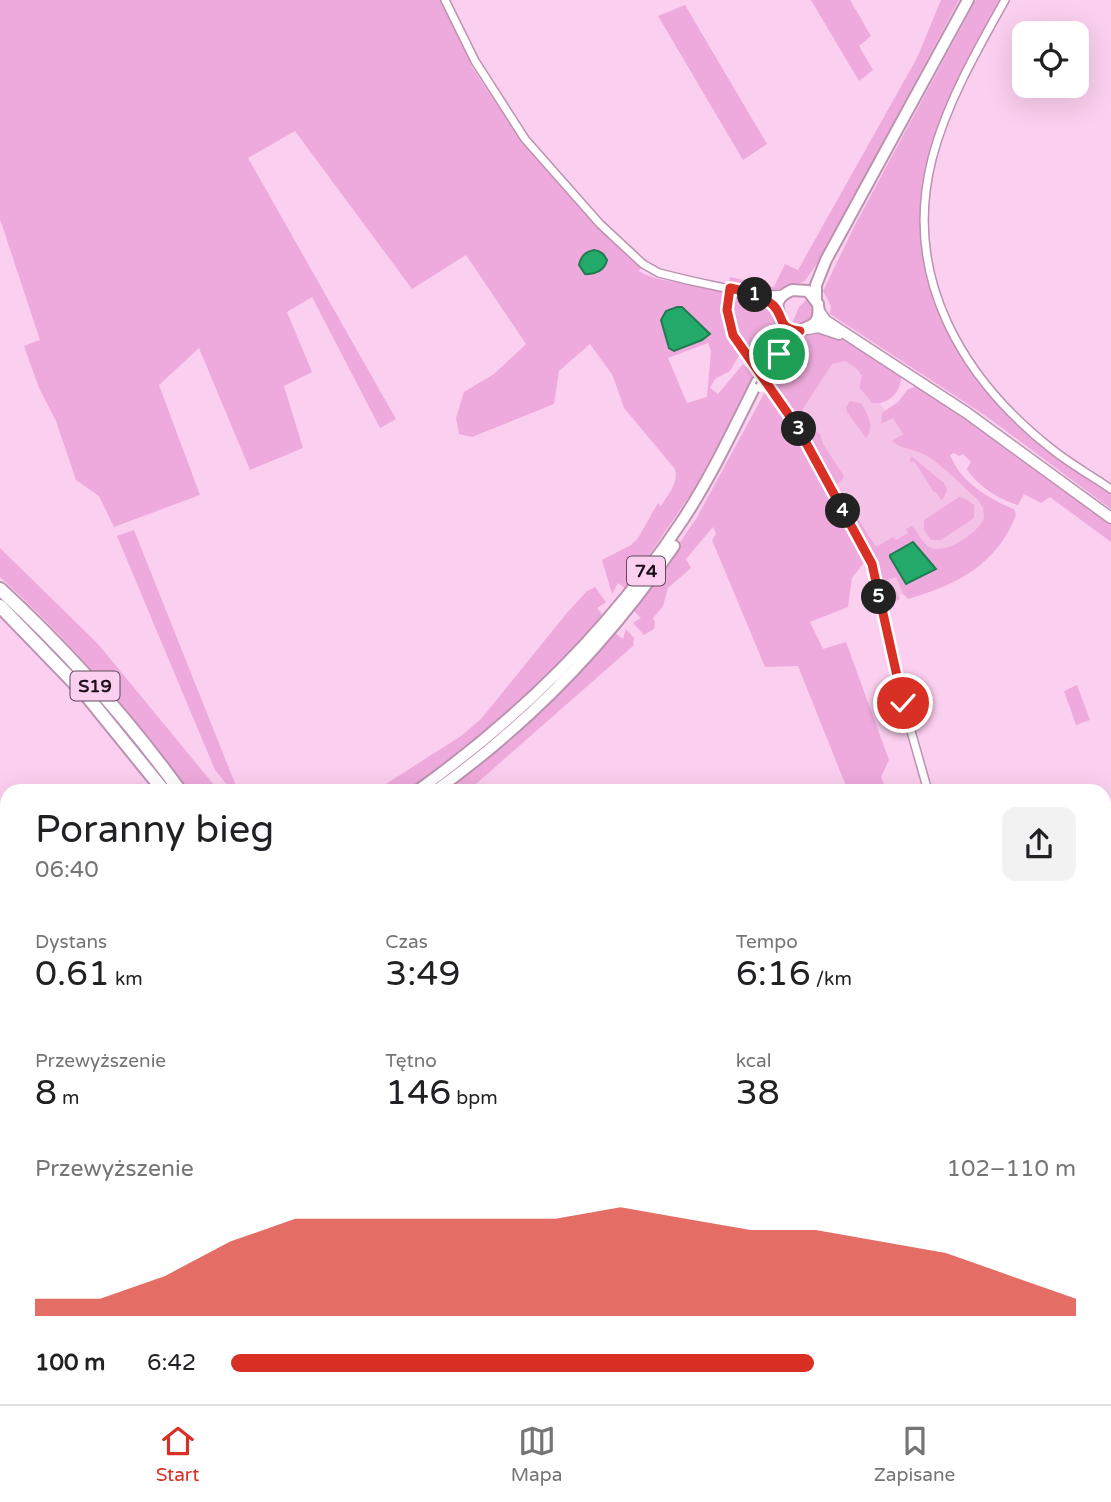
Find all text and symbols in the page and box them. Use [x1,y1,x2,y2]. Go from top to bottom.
map controls [1012,21,1089,98]
button: locate [1012,21,1089,98]
pin: 1 [738,278,772,312]
text: 1 [749,283,760,305]
pin [749,324,809,384]
icon: arrive [760,335,798,373]
pin: 3 [782,412,816,446]
text: 3 [793,417,804,439]
pin: 4 [826,494,860,528]
text: 4 [837,499,848,521]
road number: 74 [627,556,665,586]
pin: 5 [862,580,896,614]
text: 5 [873,585,884,607]
road number: S19 [70,672,119,700]
pin [873,673,933,733]
icon: check [884,684,922,722]
text: Poranny bieg [35,807,274,853]
button: share [1002,807,1076,881]
text: 06:40 [35,856,99,884]
text: Dystans [35,931,107,953]
text: Czas [385,931,428,953]
text: Tempo [736,931,798,953]
text: 0.61 [35,953,110,995]
text: 3:49 [385,953,460,995]
text: 6:16 [736,953,811,995]
text: km [110,968,143,990]
text: /km [811,968,852,990]
text: Przewyższenie [35,1050,166,1072]
text: Tętno [385,1050,437,1072]
text: kcal [736,1050,771,1072]
text: 8 [35,1072,57,1114]
text: 146 [385,1072,451,1114]
text: 38 [736,1072,780,1114]
text: m [57,1087,79,1109]
text: bpm [451,1087,498,1109]
text: Przewyższenie [35,1155,194,1183]
text: 102–110 m [947,1155,1076,1183]
text: 100 m [35,1349,105,1377]
text: 6:42 [147,1349,196,1377]
tab: Start [156,1422,199,1486]
tab: Mapa [511,1422,562,1486]
tab: Zapisane [874,1422,955,1486]

